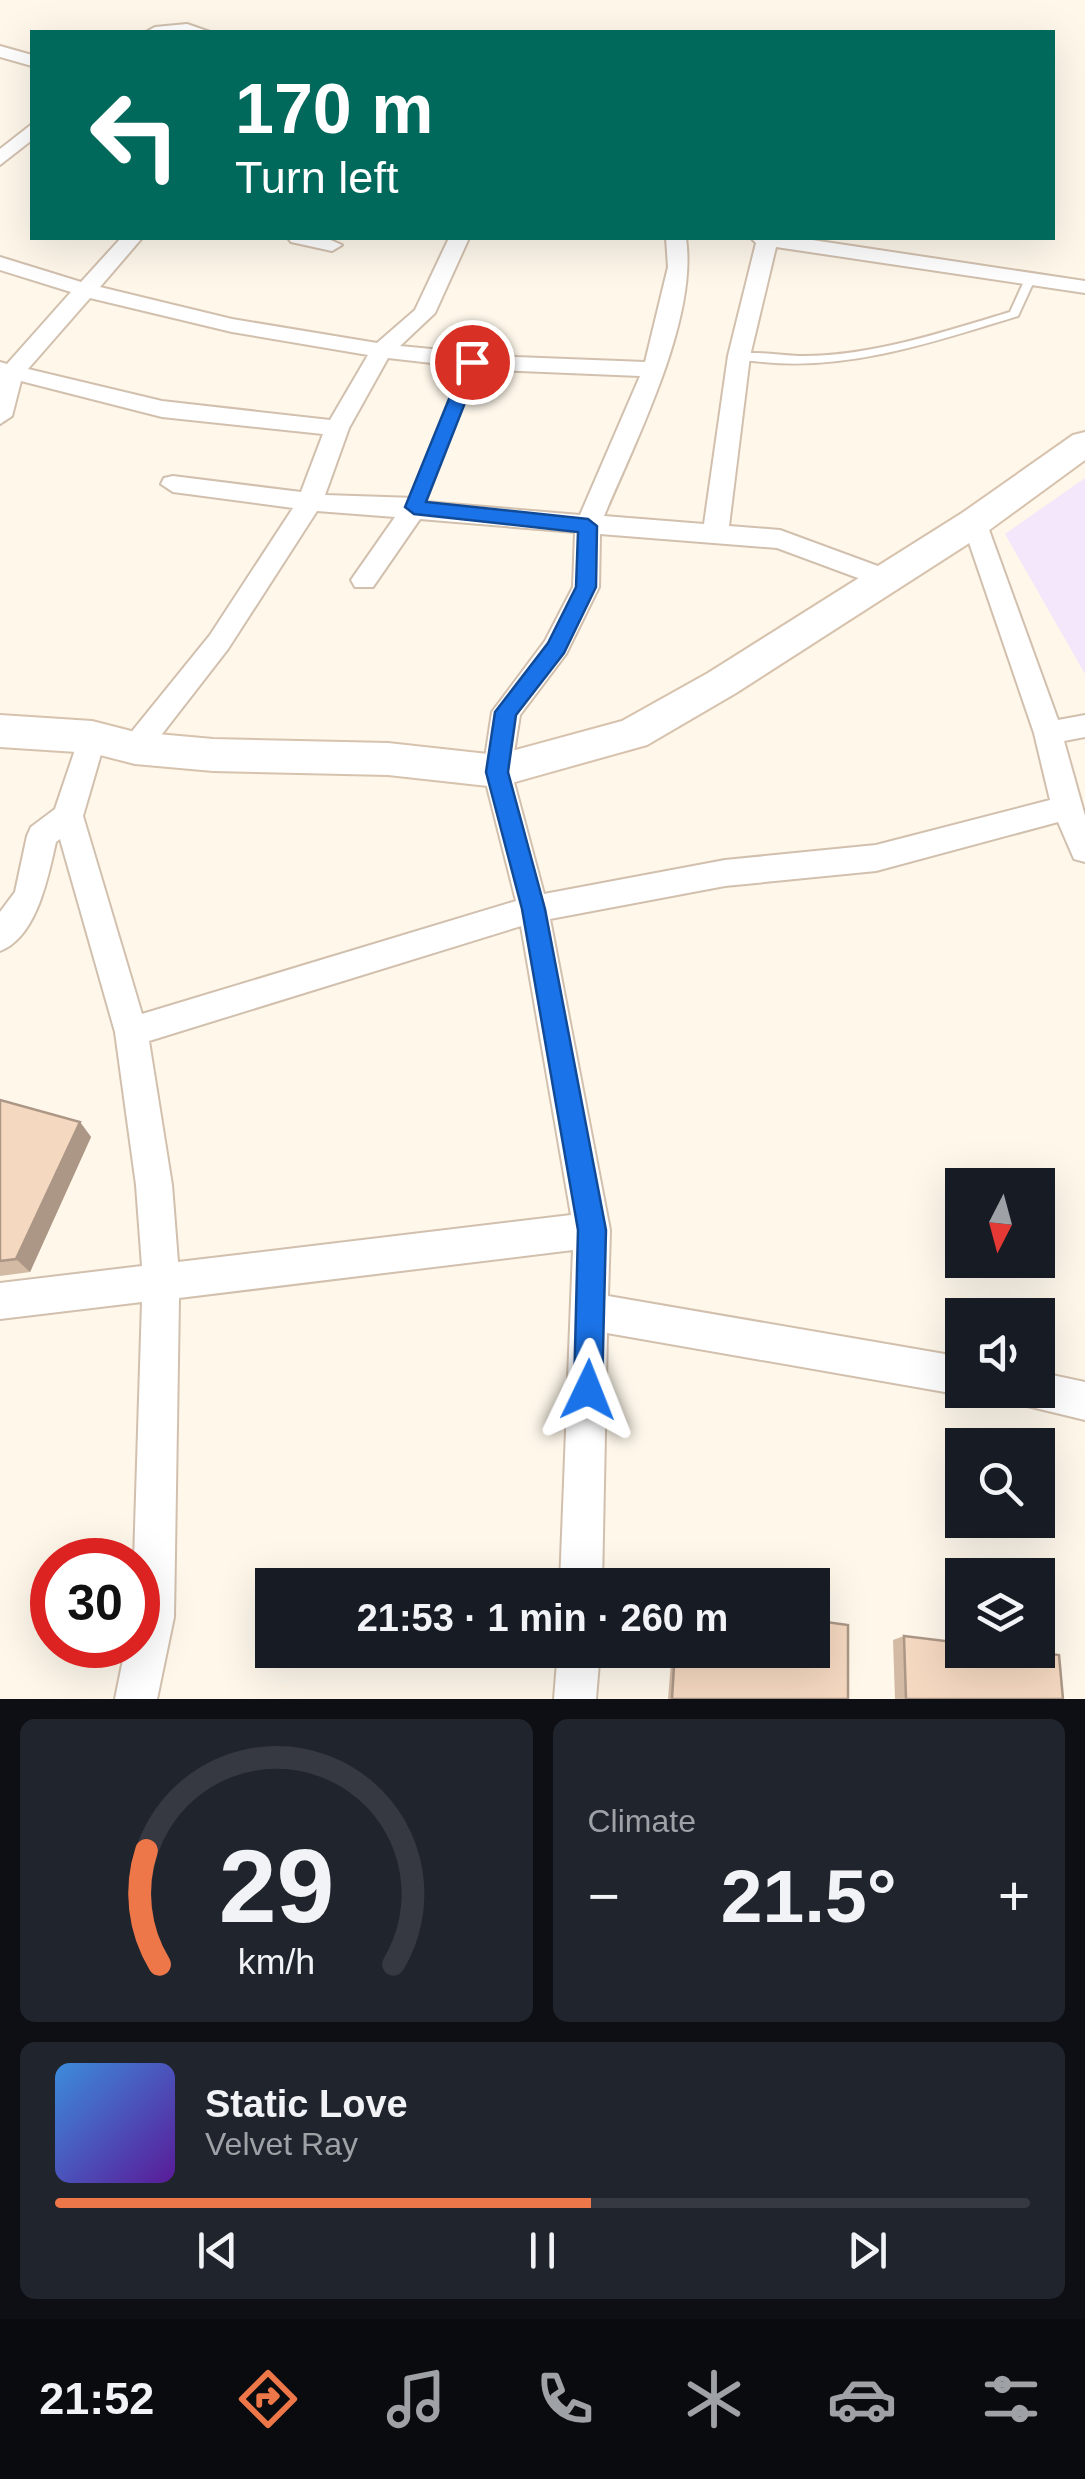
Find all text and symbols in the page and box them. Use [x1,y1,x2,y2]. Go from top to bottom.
icon: left [70,70,200,200]
text: 170 m [235,70,433,148]
text: Turn left [235,152,398,203]
pin [430,320,515,405]
icon: arrive [445,335,500,390]
north arrow [945,1168,1055,1278]
map controls [945,1168,1055,1668]
button: sound [945,1298,1055,1408]
position arrow [536,1338,640,1442]
button: search [945,1428,1055,1538]
speed limit sign: 30 [30,1538,160,1668]
button: layers [945,1558,1055,1668]
text: 21:53 · 1 min · 260 m [357,1597,728,1639]
text: Climate [588,1803,696,1839]
text: 29 [218,1828,334,1944]
text: 21.5° [721,1854,897,1938]
text: − [588,1865,620,1927]
text: + [998,1865,1030,1927]
text: km/h [238,1942,315,1982]
text: Static Love [205,2083,408,2125]
text: Velvet Ray [205,2126,358,2162]
icon: previous [190,2223,245,2278]
icon: pause [515,2223,570,2278]
icon: next [840,2223,895,2278]
icon: directions [233,2364,303,2434]
icon: music [381,2364,451,2434]
icon: phone [530,2364,600,2434]
icon: climate [679,2364,749,2434]
icon: car [827,2364,897,2434]
icon: filters [976,2364,1046,2434]
text: 21:52 [39,2373,154,2424]

